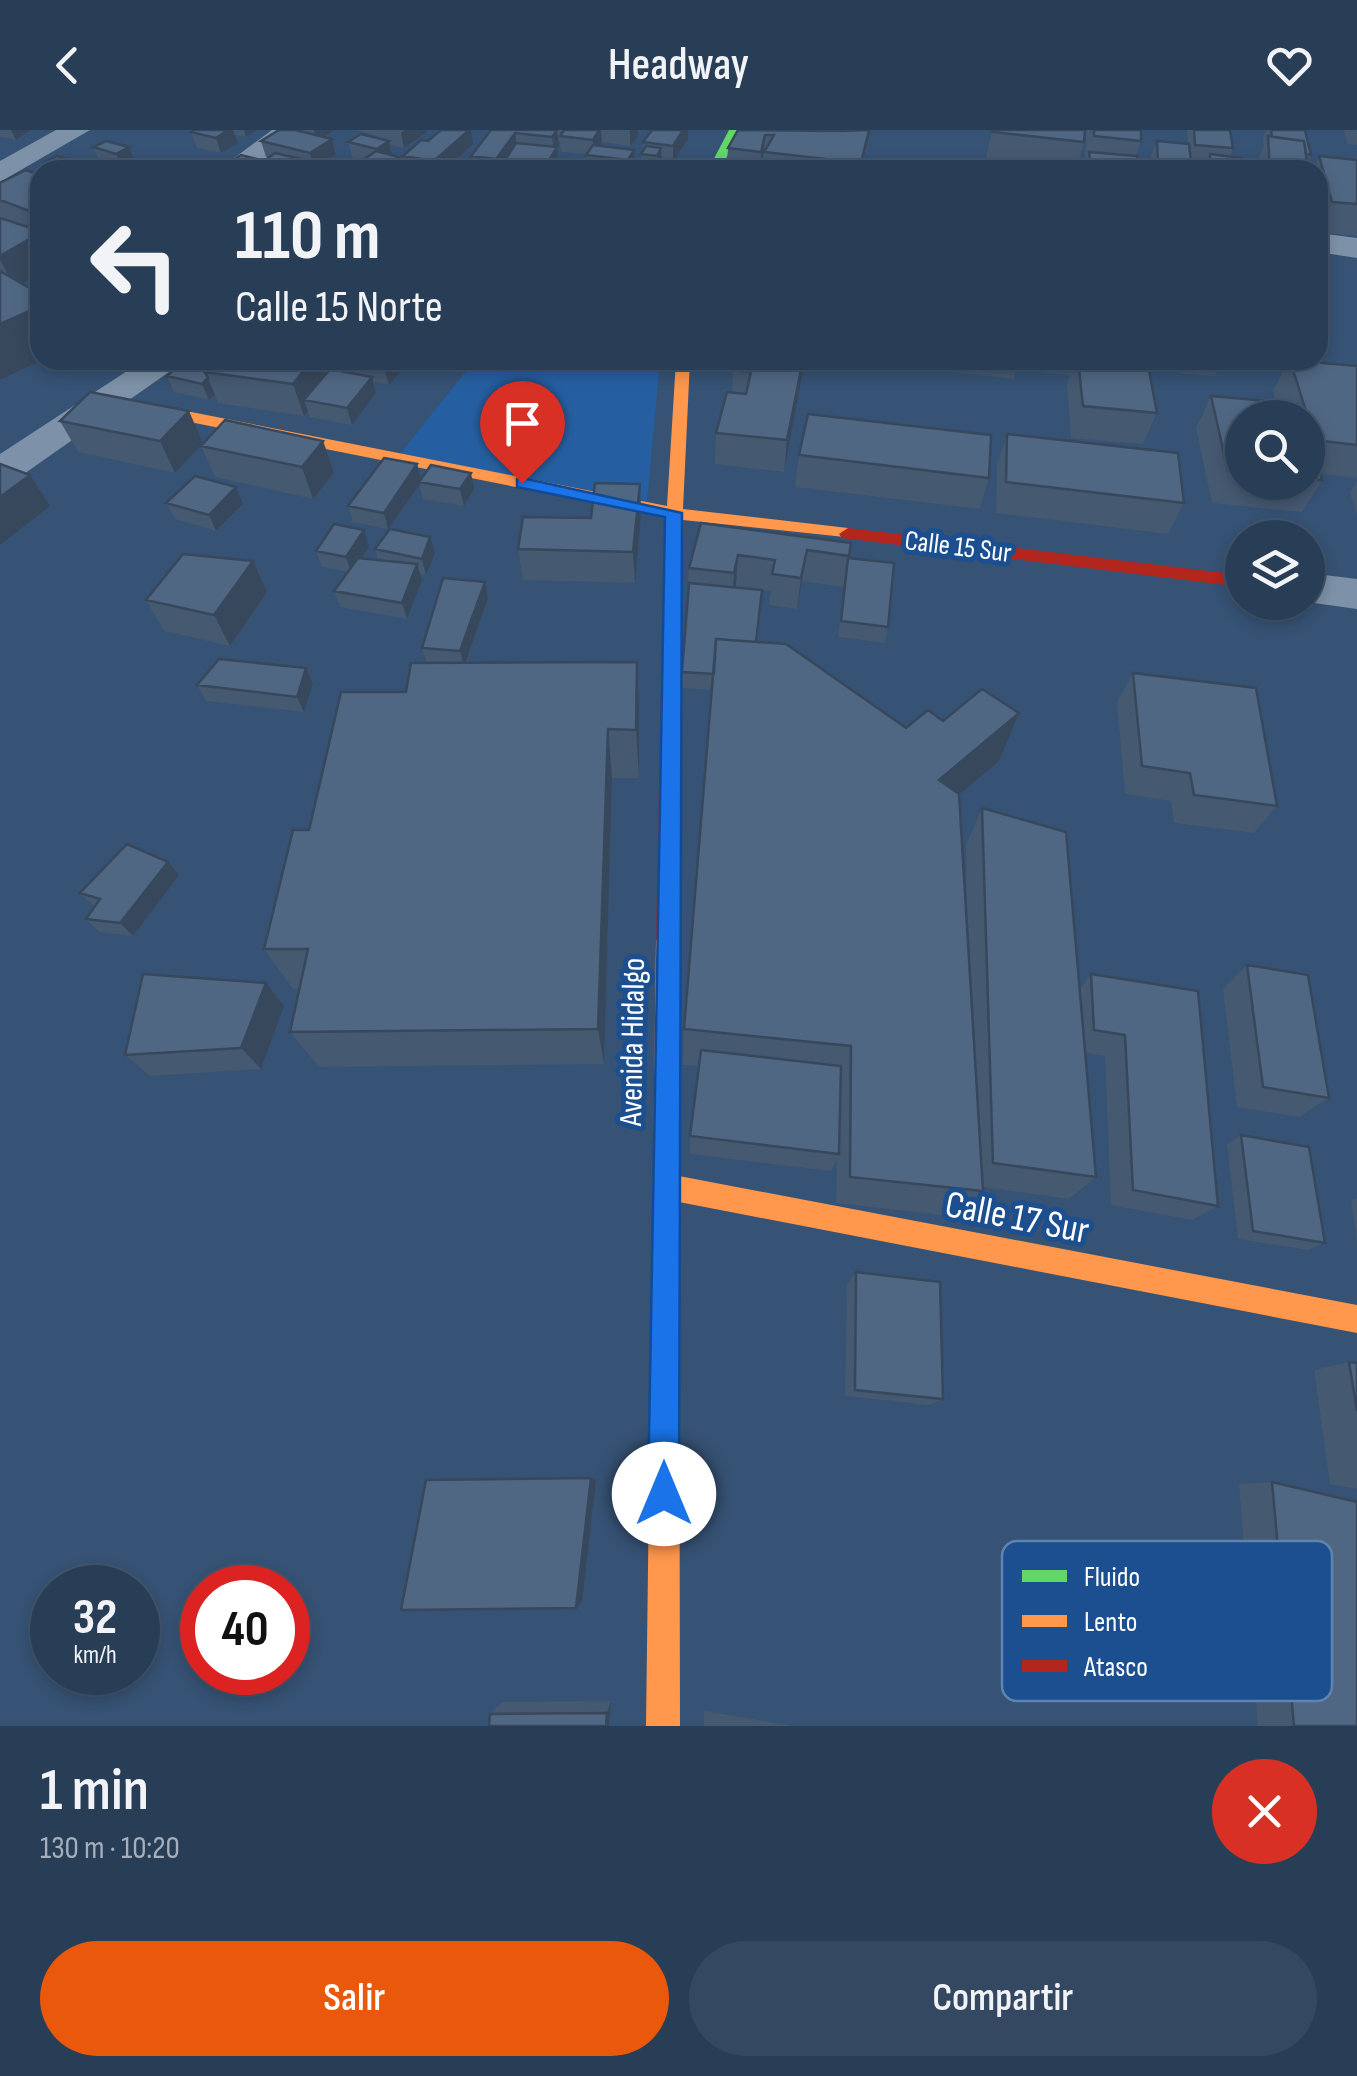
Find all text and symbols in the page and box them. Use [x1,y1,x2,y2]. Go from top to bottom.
icon: back [40,38,95,93]
text: Headway [608,38,749,93]
icon: heart [1262,38,1317,93]
text: 110 m [235,195,381,279]
icon: left [70,200,200,330]
text: Calle 15 Norte [235,280,443,335]
pin [480,381,565,484]
icon: arrive [495,396,550,451]
map controls [1225,400,1325,620]
button: search [1225,400,1325,500]
button: layers [1225,520,1325,620]
street label: Calle 15 Sur [903,524,1013,570]
street label: Avenida Hidalgo [612,957,654,1128]
street label: Calle 17 Sur [941,1182,1093,1254]
position arrow [612,1442,716,1546]
legend [1002,1541,1332,1701]
text: Fluido [1084,1561,1140,1594]
speed limit sign: 40 [180,1565,310,1695]
text: 32 [73,1588,117,1648]
text: Lento [1084,1606,1137,1639]
text: km/h [73,1640,117,1671]
text: Atasco [1083,1651,1148,1684]
text: 1 min [40,1755,149,1827]
button: close [1212,1759,1317,1864]
text: 130 m · 10:20 [40,1829,180,1868]
button: Salir [40,1941,669,2056]
button: Compartir [689,1941,1317,2056]

